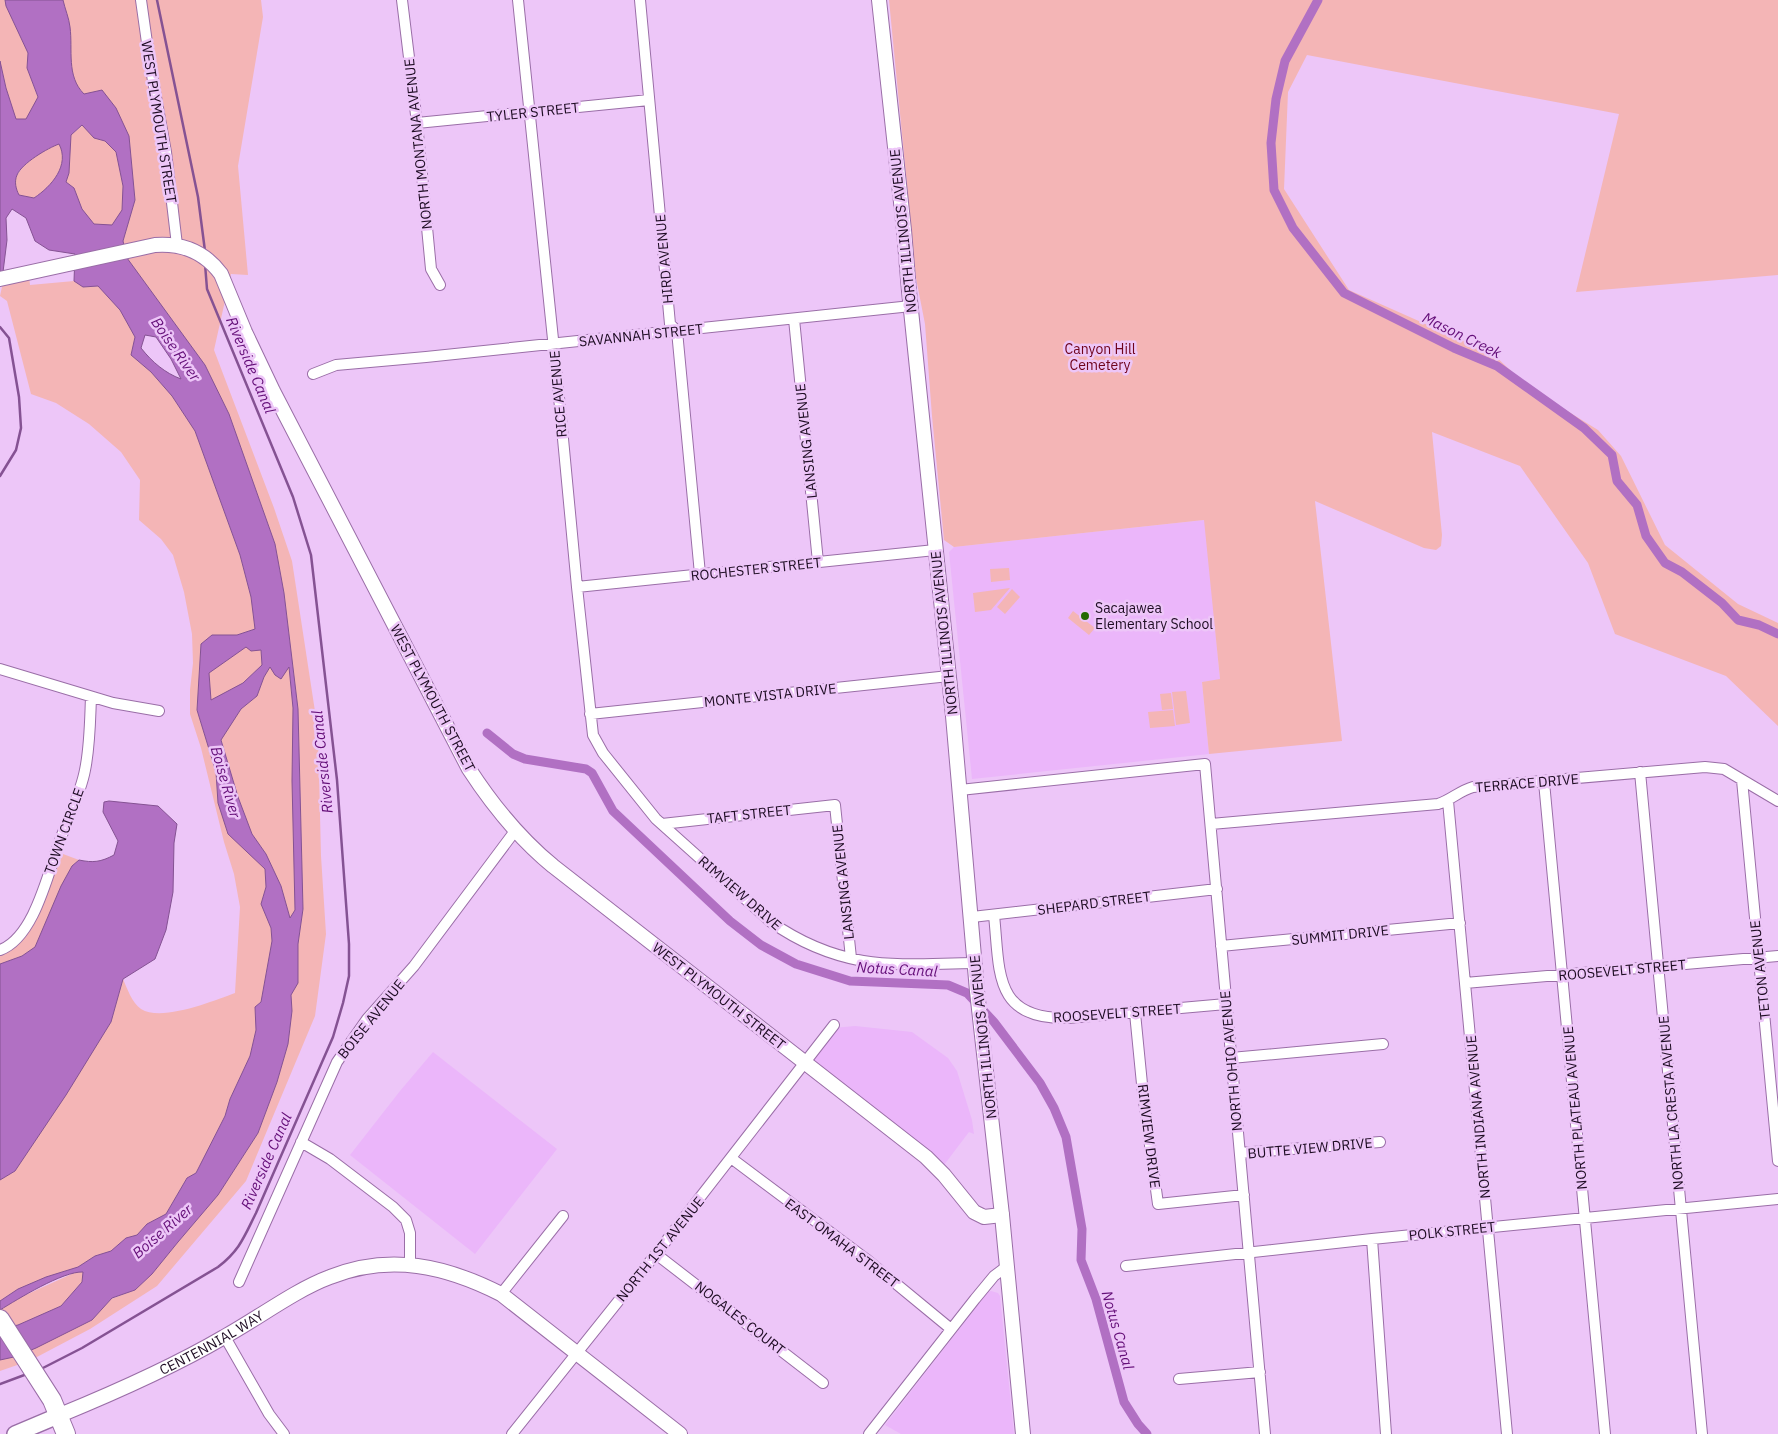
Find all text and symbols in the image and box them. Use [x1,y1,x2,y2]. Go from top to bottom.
street label: WEST PLYMOUTH STREET [137,40,181,204]
street label: NORTH MONTANA AVENUE [400,58,436,230]
street label: TYLER STREET [486,98,580,126]
street label: NORTH ILLINOIS AVENUE [885,148,921,314]
street label: HIRD AVENUE [651,213,677,305]
water label: Mason Creek [1419,308,1505,362]
water label: Boise River [147,313,205,385]
water label: Riverside Canal [222,314,280,416]
street label: SAVANNAH STREET [578,320,704,350]
park label: Canyon Hill Cemetery [1065,340,1136,374]
street label: RICE AVENUE [545,350,571,438]
street label: LANSING AVENUE [791,383,821,499]
street label: NORTH ILLINOIS AVENUE [926,550,962,716]
street label: ROCHESTER STREET [690,553,822,585]
place label: Sacajawea Elementary School [1095,599,1213,633]
marker: Sacajawea Elementary School [1079,610,1091,622]
street label: WEST PLYMOUTH STREET [387,621,479,775]
street label: MONTE VISTA DRIVE [703,679,837,711]
water label: Riverside Canal [307,710,337,814]
water label: Boise River [207,744,245,820]
street label: TERRACE DRIVE [1475,770,1579,796]
street label: TOWN CIRCLE [40,785,88,877]
street label: TAFT STREET [706,801,792,827]
street label: LANSING AVENUE [828,824,858,940]
street label: RIMVIEW DRIVE [695,852,785,934]
street label: SHEPARD STREET [1036,887,1152,919]
street label: TETON AVENUE [1746,920,1774,1020]
street label: SUMMIT DRIVE [1290,921,1390,949]
street label: WEST PLYMOUTH STREET [649,938,789,1054]
street label: NORTH ILLINOIS AVENUE [965,954,1001,1120]
street label: ROOSEVELT STREET [1557,955,1687,985]
water label: Notus Canal [856,957,938,981]
street label: BOISE AVENUE [334,976,408,1062]
street label: NORTH OHIO AVENUE [1216,990,1246,1132]
street label: ROOSEVELT STREET [1052,1000,1182,1026]
street label: NORTH LA CRESTA AVENUE [1654,1015,1688,1191]
street label: NORTH PLATEAU AVENUE [1559,1026,1591,1190]
street label: NORTH INDIANA AVENUE [1462,1035,1494,1199]
street label: RIMVIEW DRIVE [1134,1083,1164,1189]
water label: Riverside Canal [236,1110,296,1212]
street label: BUTTE VIEW DRIVE [1247,1134,1373,1162]
street label: NORTH 1ST AVENUE [612,1193,708,1305]
street label: EAST OMAHA STREET [781,1194,903,1292]
water label: Boise River [128,1199,196,1262]
street label: POLK STREET [1408,1218,1496,1244]
street label: NOGALES COURT [691,1277,789,1359]
water label: Notus Canal [1098,1288,1138,1372]
street label: CENTENNIAL WAY [156,1306,267,1379]

